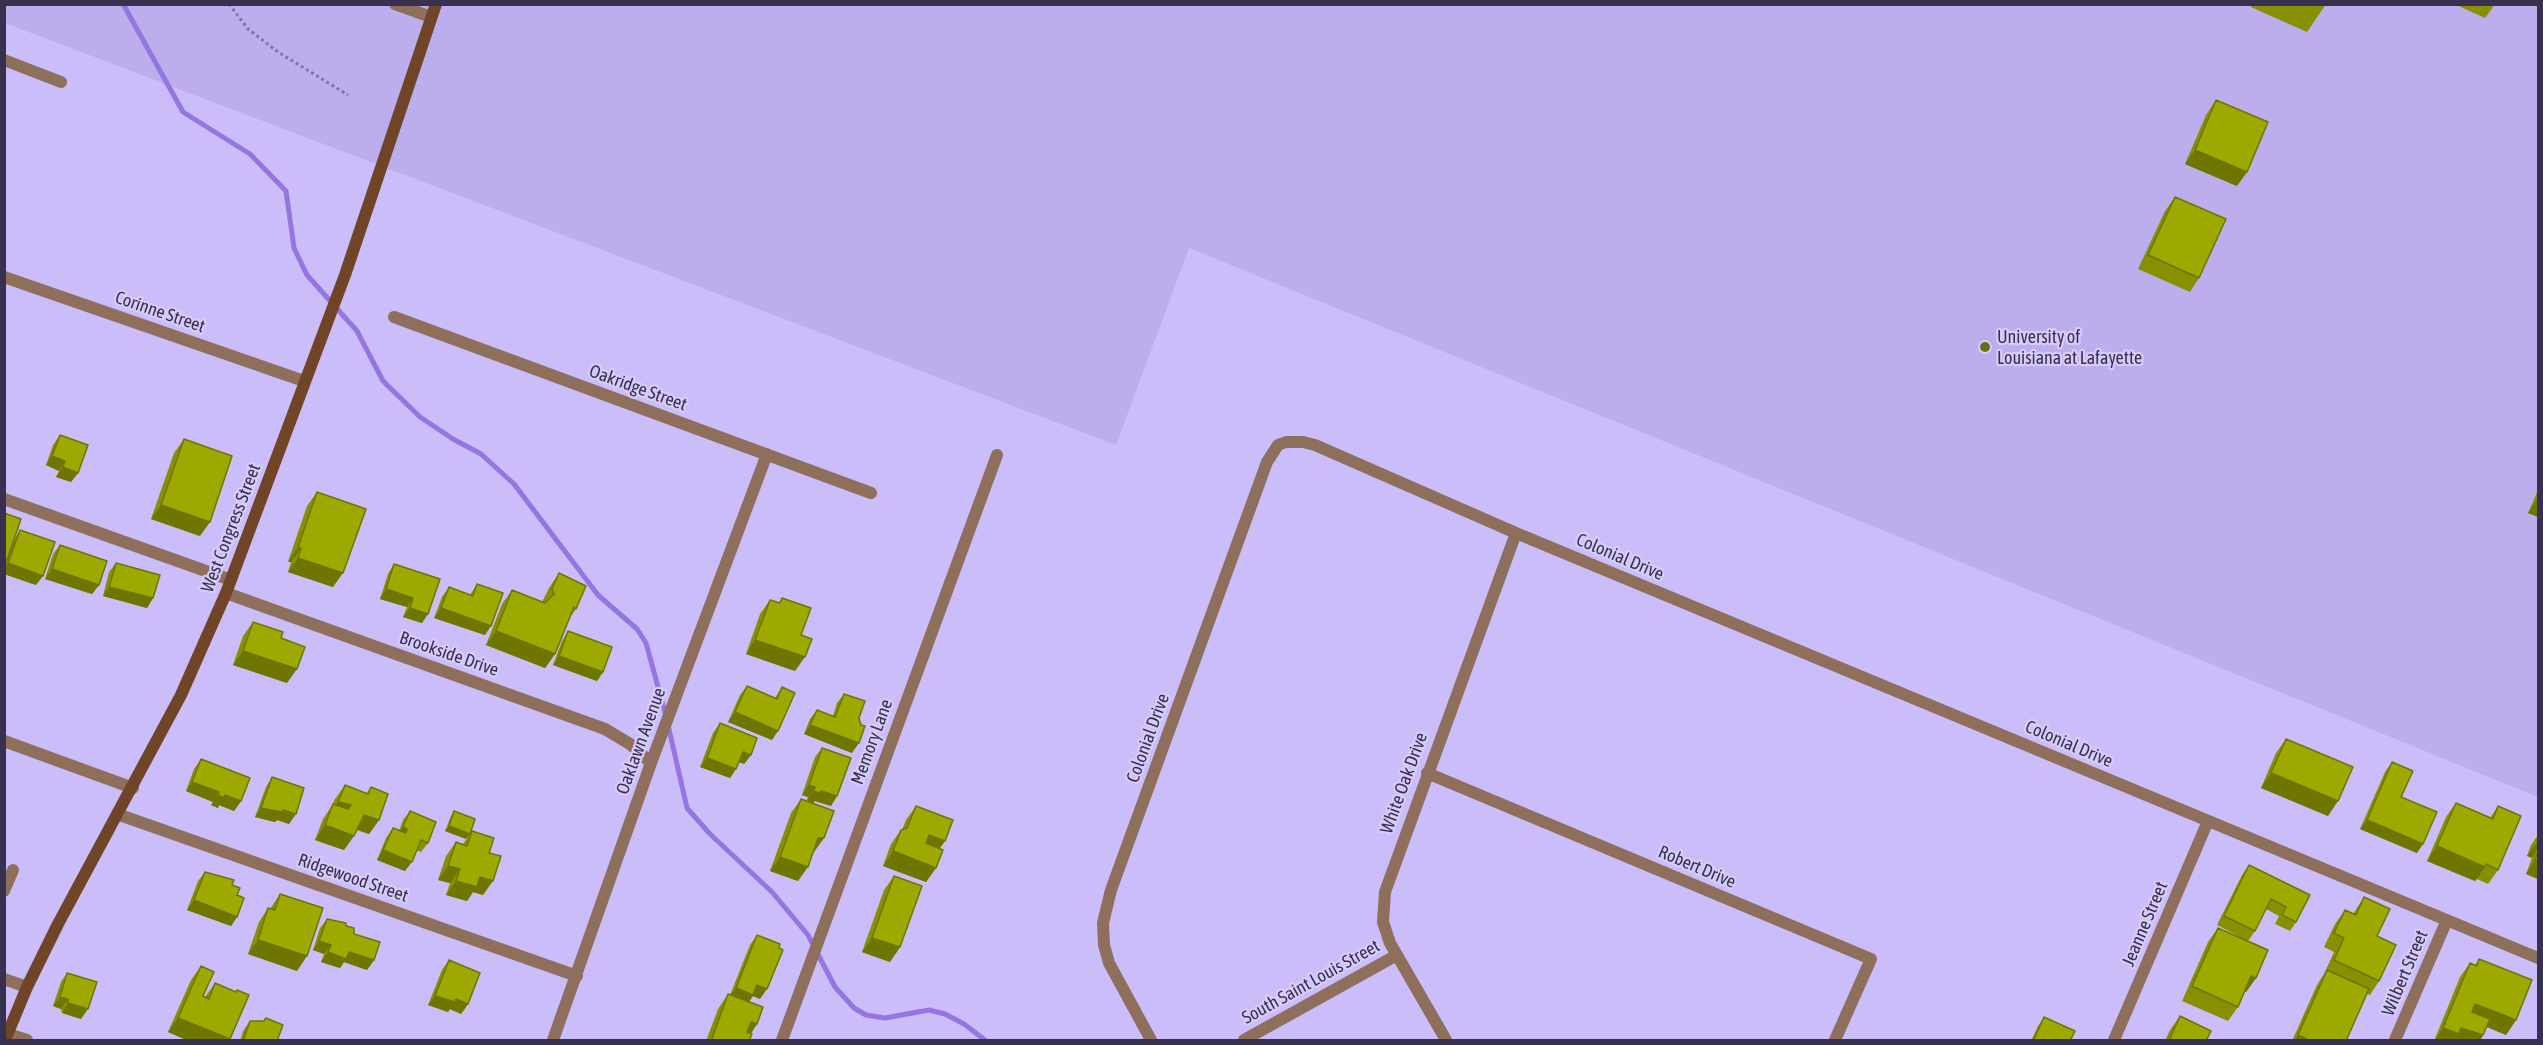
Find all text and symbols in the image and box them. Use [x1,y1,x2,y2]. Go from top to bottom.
street label: Corinne Street [112,287,208,337]
place label: University of Louisiana at Lafayette [1997,326,2142,368]
marker: University of Louisiana at Lafayette [1978,340,1992,354]
street label: Oakridge Street [586,360,690,416]
street label: West Congress Street [197,461,265,595]
street label: Colonial Drive [1573,529,1667,585]
street label: Brookside Drive [397,627,501,681]
street label: Oaklawn Avenue [612,685,670,797]
street label: Colonial Drive [1122,691,1174,785]
street label: Memory Lane [847,696,897,788]
street label: Colonial Drive [2022,716,2116,772]
street label: White Oak Drive [1376,730,1432,836]
street label: Robert Drive [1655,841,1739,893]
street label: Ridgewood Street [295,849,411,907]
street label: Jeanne Street [2117,878,2173,970]
street label: Wilbert Street [2377,927,2433,1019]
street label: South Saint Louis Street [1238,935,1384,1029]

